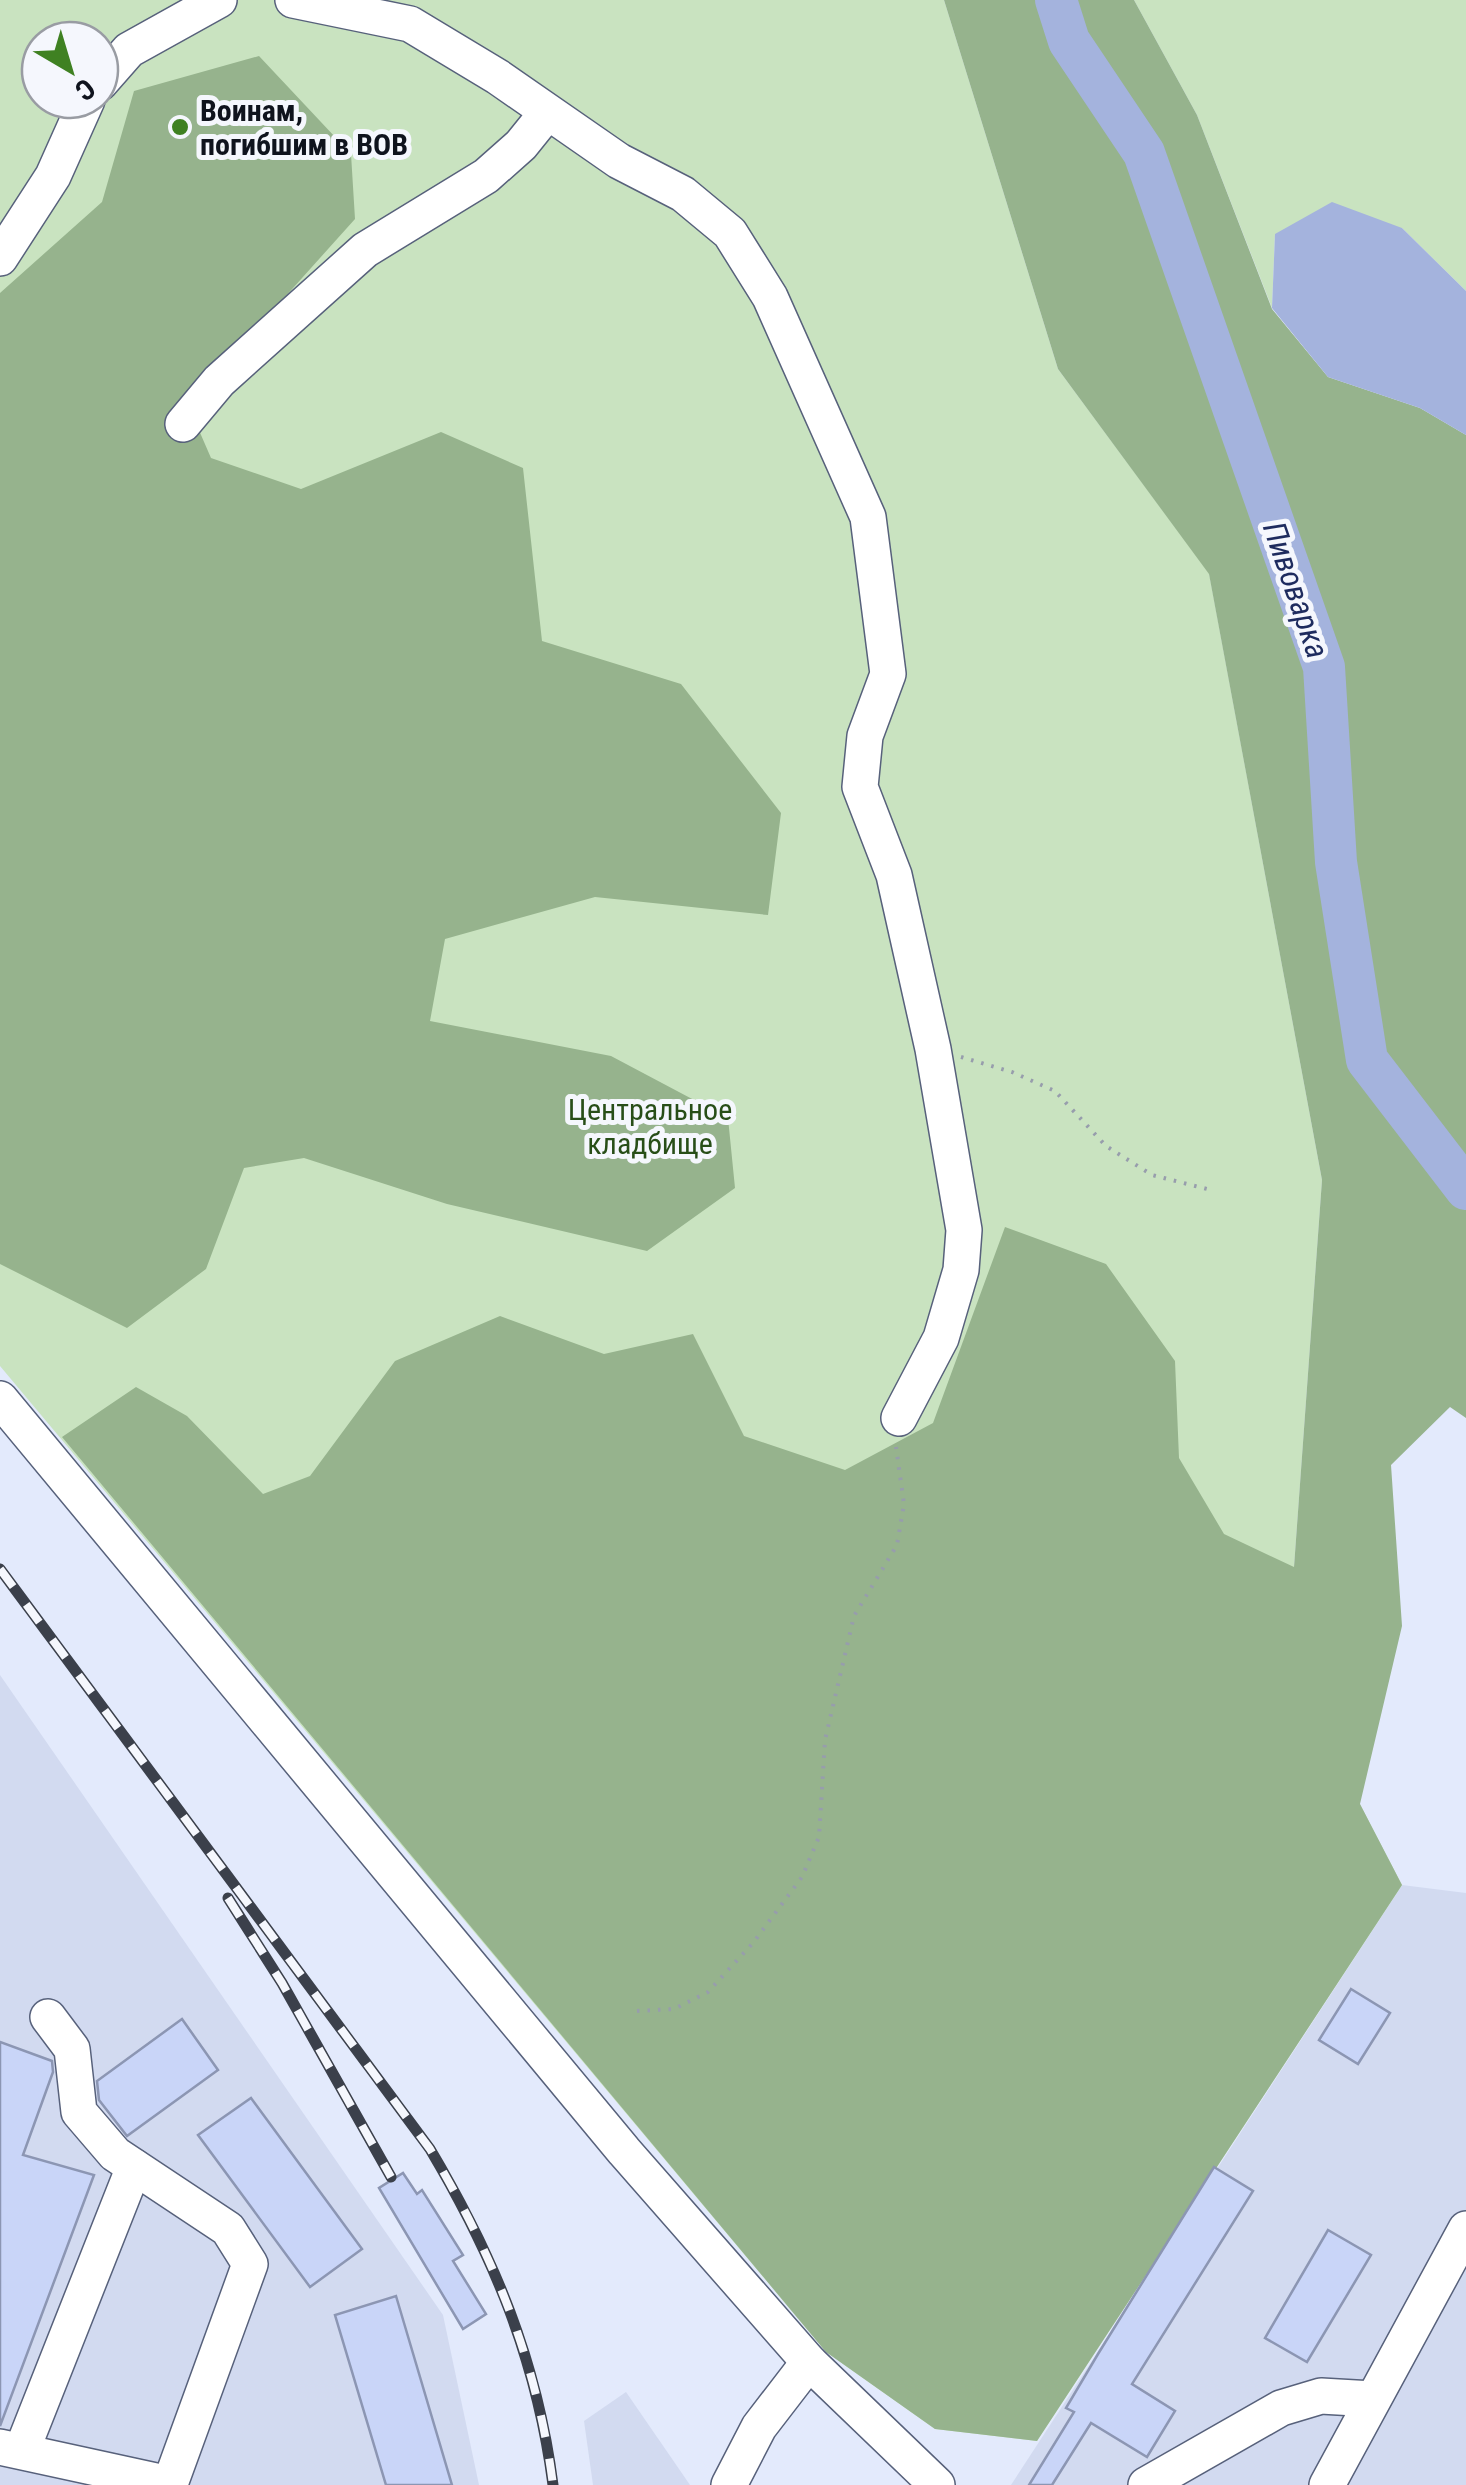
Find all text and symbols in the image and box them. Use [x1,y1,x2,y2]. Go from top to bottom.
north arrow [20,20,120,120]
text: С [69,71,102,107]
place label: Воинам, погибшим в ВОВ [200,93,408,162]
marker: Воинам, погибшим в ВОВ [169,116,191,138]
water label: Пивоварка [1255,517,1337,663]
park label: Центральное кладбище [568,1092,732,1161]

